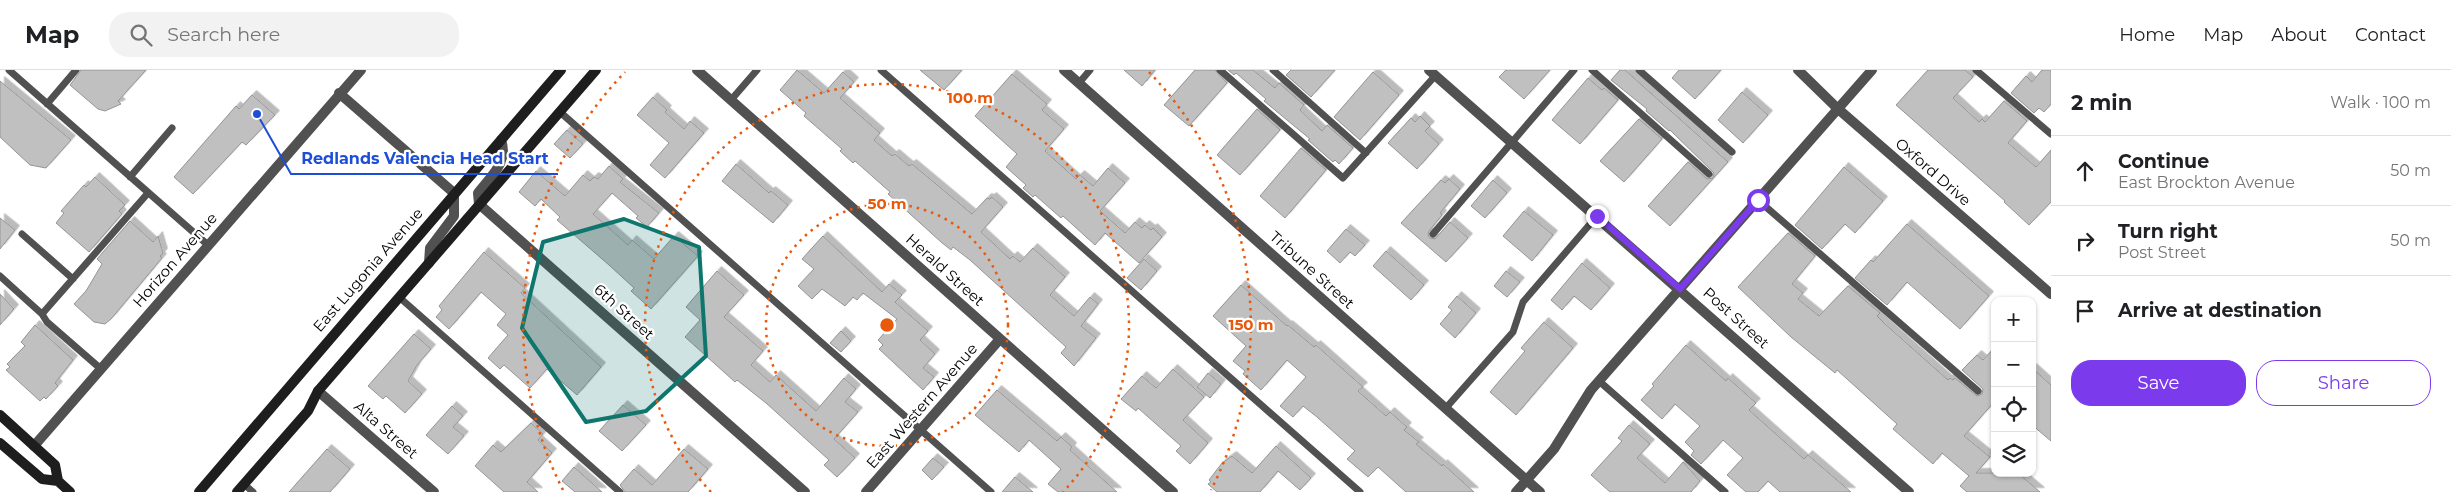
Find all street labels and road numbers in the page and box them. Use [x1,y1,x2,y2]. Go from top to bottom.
street label: Oxford Drive [1892,134,1975,210]
street label: East Lugonia Avenue [309,204,427,336]
street label: Horizon Avenue [128,208,221,311]
street label: Tribune Street [1266,227,1358,313]
street label: Herald Street [902,229,988,310]
street label: 6th Street [590,280,658,344]
street label: Post Street [1699,283,1773,352]
street label: East Western Avenue [862,339,981,472]
street label: Alta Street [350,397,422,463]

